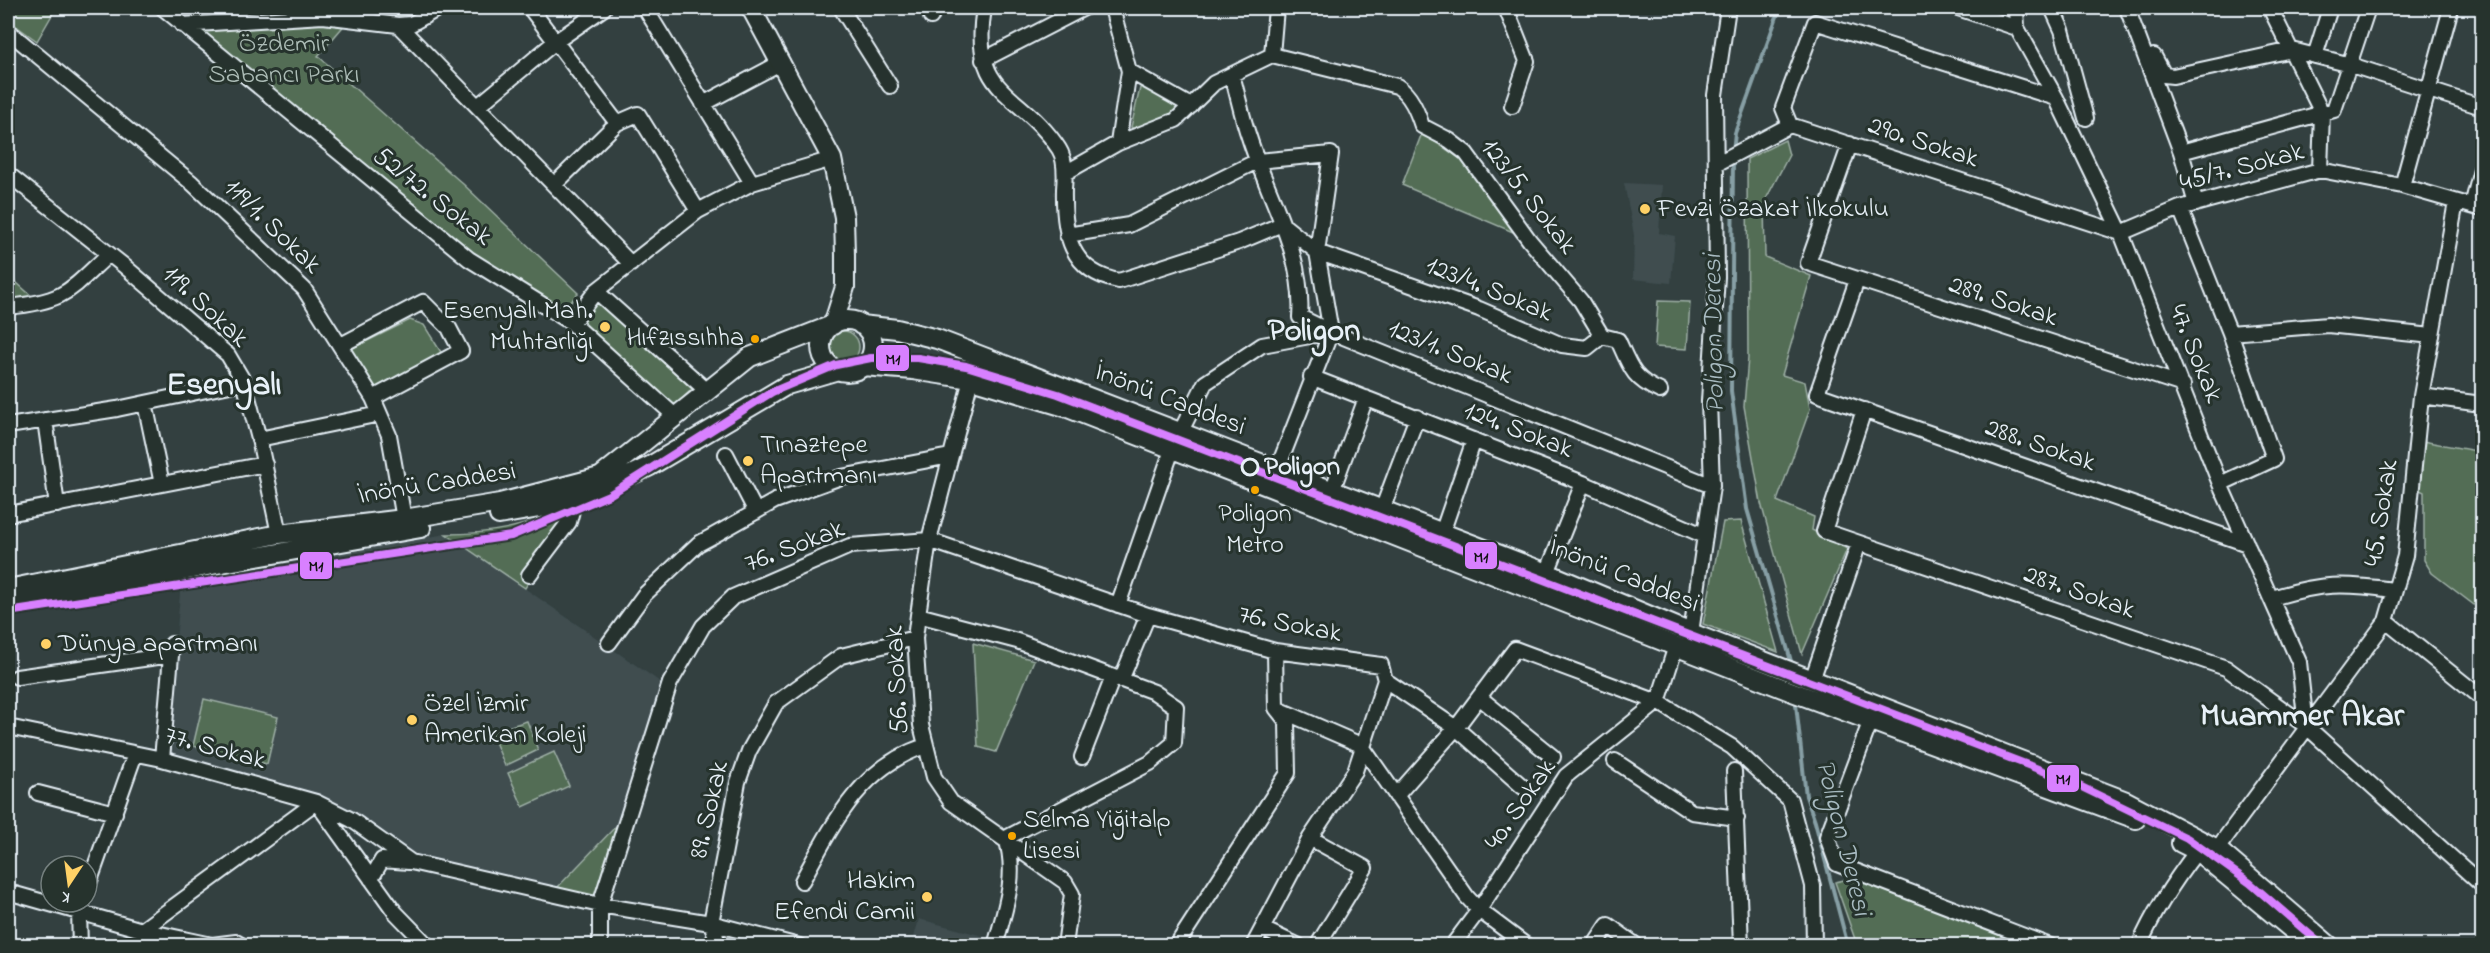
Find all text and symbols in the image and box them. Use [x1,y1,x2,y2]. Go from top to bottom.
park label: Özdemir Sabancı Parkı [208,25,360,95]
street label: 290. Sokak [1863,107,1984,179]
street label: 123/5. Sokak [1470,131,1586,264]
street label: 45/7. Sokak [2176,133,2309,203]
street label: 52/72. Sokak [364,138,500,256]
street label: 119/1. Sokak [214,170,330,284]
place label: Fevzi Özakat İlkokulu [1656,190,1889,229]
marker: Fevzi Özakat İlkokulu [1638,202,1652,216]
street label: 123/4. Sokak [1420,247,1558,333]
water label: Poligon Deresi [1693,251,1737,414]
street label: 119. Sokak [153,256,257,358]
street label: 289. Sokak [1943,266,2063,338]
place label: Esenyalı Mah. Muhtarlığı [442,292,593,362]
street label: 47. Sokak [2158,299,2232,409]
district label: Poligon [1267,308,1361,357]
street label: 123/1. Sokak [1382,310,1518,396]
marker: Esenyalı Mah. Muhtarlığı [598,320,612,334]
place label: Hıfzıssıhha [627,320,744,358]
marker: Hıfzıssıhha [749,333,761,345]
line badge: M1 [875,344,910,372]
text: M1 [886,348,901,372]
street label: İnönü Caddesi [1089,353,1251,447]
district label: Esenyalı [166,362,282,411]
street label: 124. Sokak [1458,392,1578,470]
street label: 288. Sokak [1979,409,2101,483]
place label: Tınaztepe Apartmanı [760,426,877,496]
place label: Poligon [1264,448,1340,488]
street label: İnönü Caddesi [355,452,519,516]
marker: Tınaztepe Apartmanı [741,454,755,468]
street label: 45. Sokak [2354,457,2410,569]
marker: Poligon [1241,458,1259,476]
marker: Poligon Metro [1249,484,1261,496]
place label: Poligon Metro [1218,496,1292,565]
street label: 76. Sokak [739,510,851,584]
street label: İnönü Caddesi [1543,528,1705,624]
line badge: M1 [1464,541,1498,570]
text: M1 [1474,546,1489,570]
line badge: M1 [299,551,333,580]
text: M1 [309,555,324,579]
street label: 287. Sokak [2018,556,2140,630]
street label: 76. Sokak [1235,596,1345,654]
place label: Dünya apartmanı [57,625,258,664]
street label: 56. Sokak [876,625,920,735]
marker: Dünya apartmanı [39,637,53,651]
place label: Özel İzmir Amerikan Koleji [424,685,587,755]
district label: Muammer Akar [2200,693,2405,741]
marker: Özel İzmir Amerikan Koleji [405,713,419,727]
street label: 77. Sokak [160,717,270,781]
street label: 40. Sokak [1475,751,1567,859]
water label: Poligon Deresi [1803,756,1882,923]
street label: 89. Sokak [680,757,740,863]
line badge: M1 [2046,764,2080,793]
text: M1 [2056,768,2071,792]
place label: Selma Yiğitalp Lisesi [1023,802,1171,871]
marker: Selma Yiğitalp Lisesi [1006,830,1018,842]
north arrow [39,854,99,914]
place label: Hakim Efendi Camii [774,862,915,932]
text: K [58,884,73,909]
marker: Hakim Efendi Camii [920,890,934,904]

